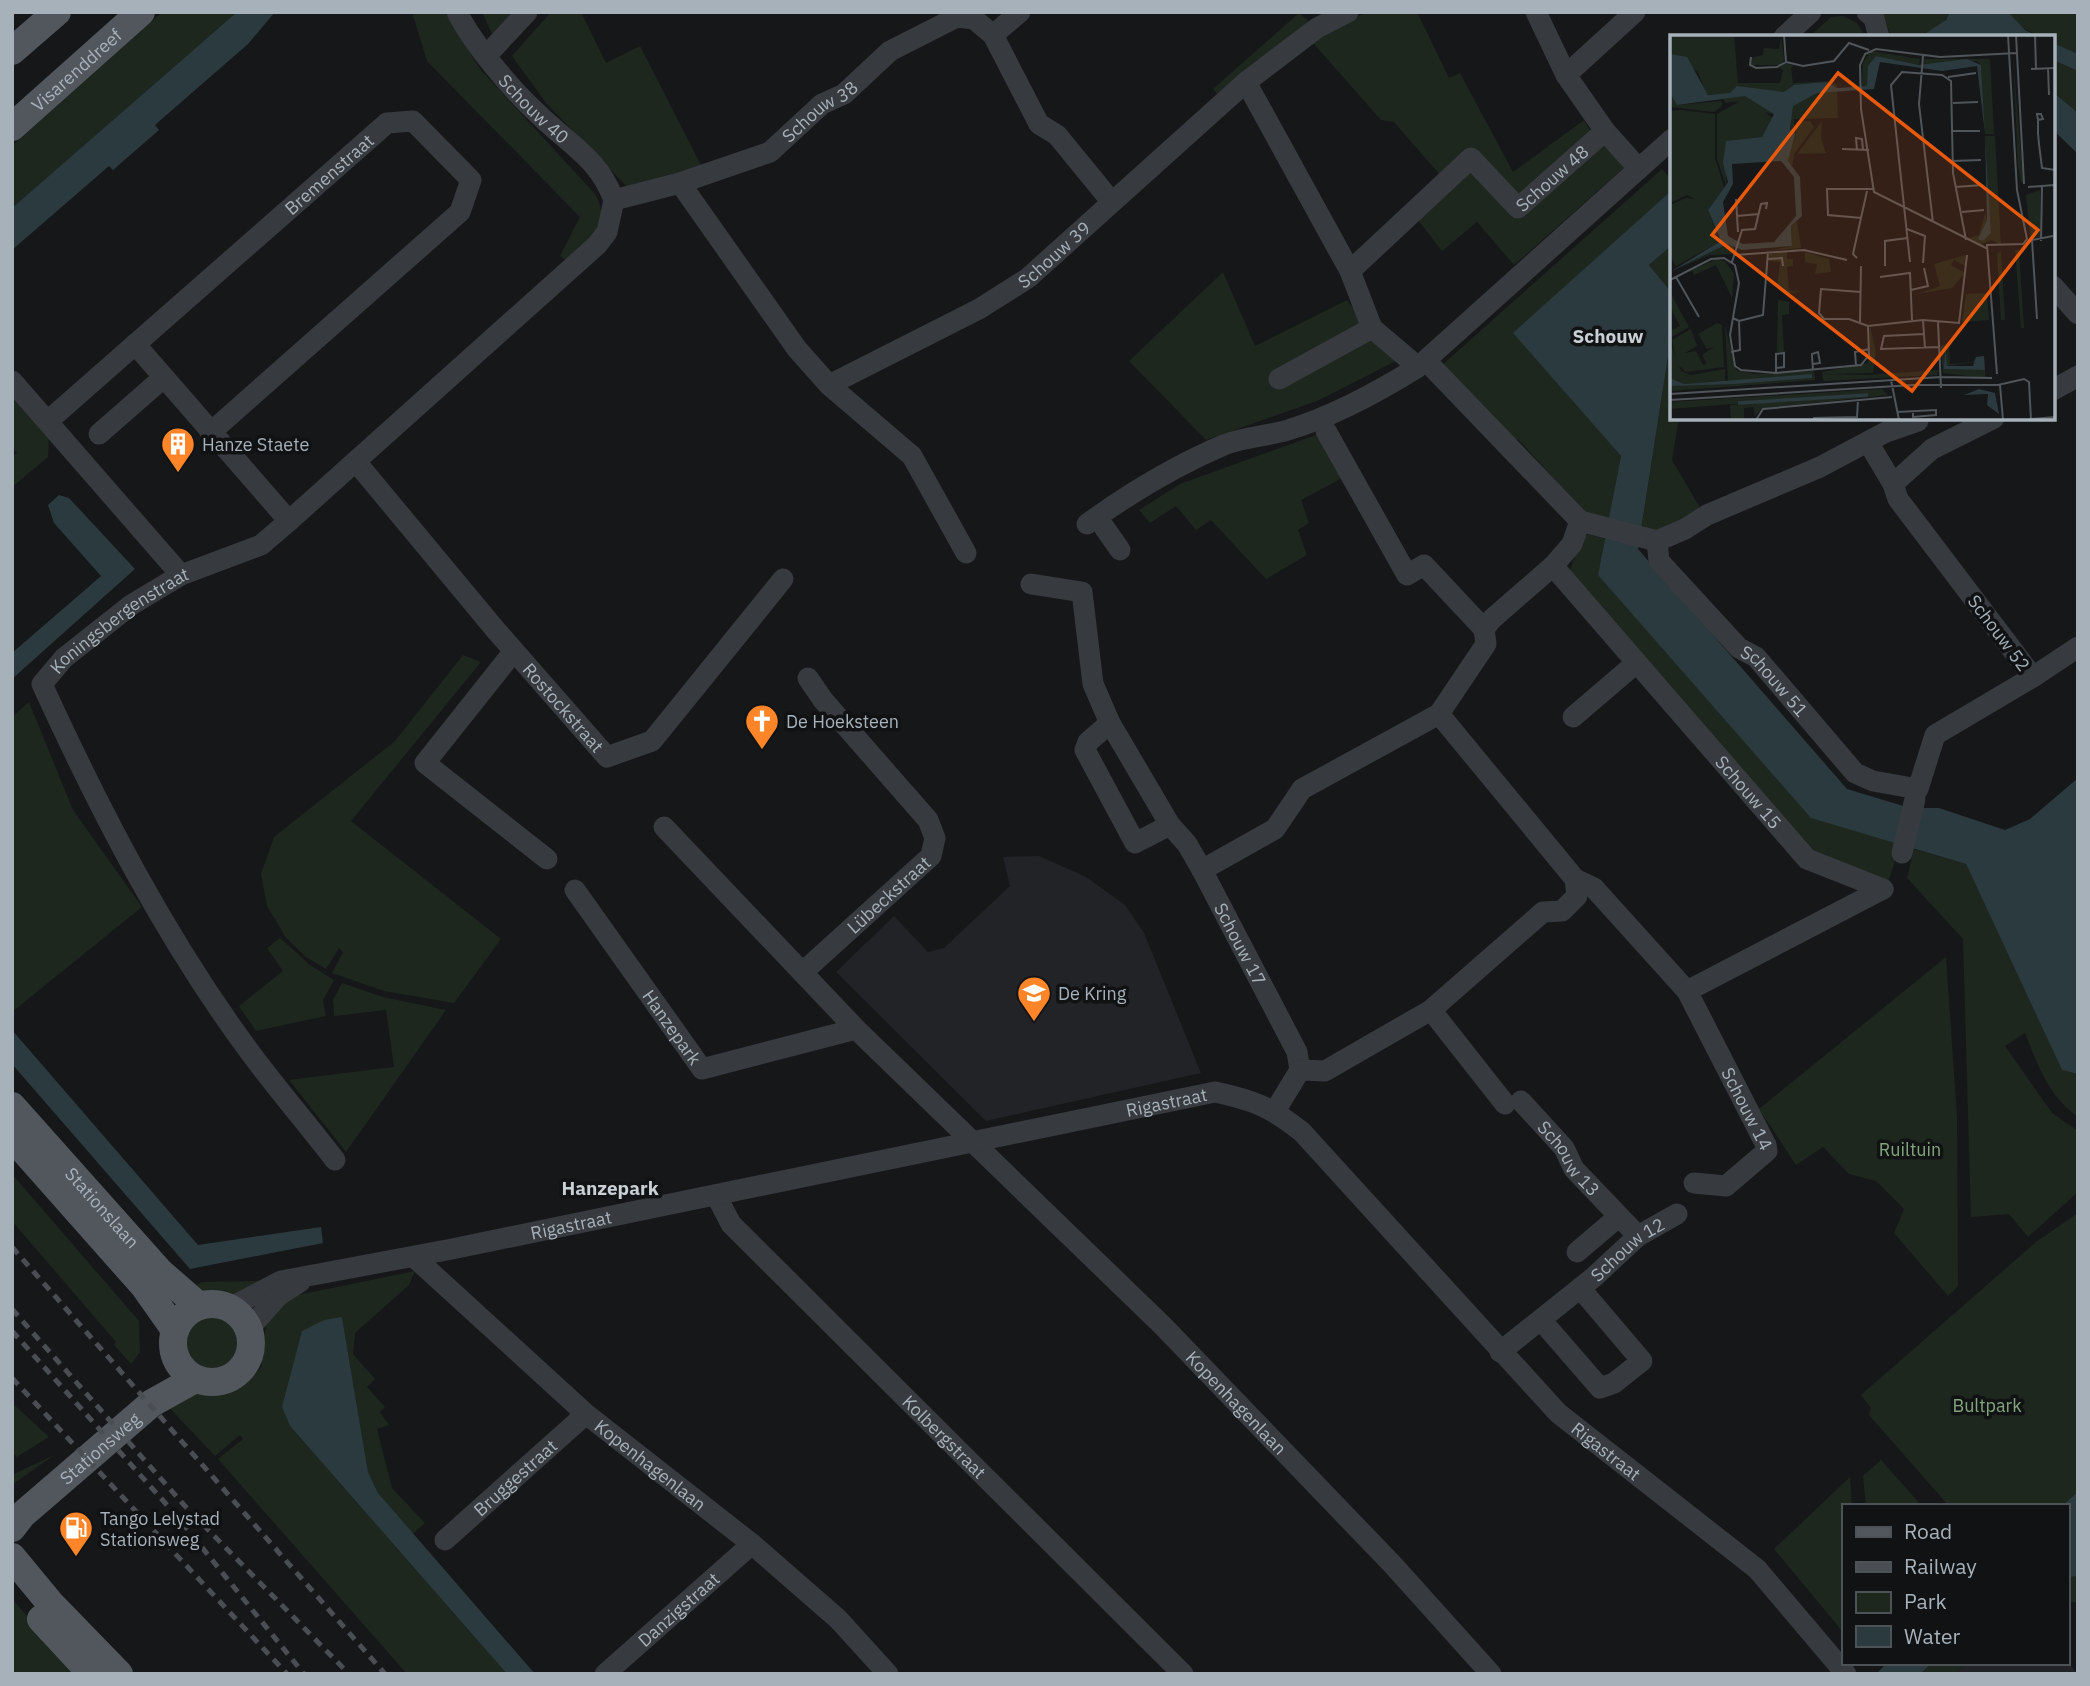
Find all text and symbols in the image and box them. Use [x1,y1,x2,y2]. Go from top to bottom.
street label: Visarenddreef [26,23,126,116]
inset map [1670,35,2055,420]
street label: Schouw 40 [494,69,574,148]
street label: Schouw 38 [777,76,863,147]
street label: Bremenstraat [280,129,378,219]
street label: Schouw 48 [1511,140,1593,216]
street label: Schouw 39 [1013,216,1095,293]
district label: Schouw [1572,324,1644,348]
building icon: Hanze Staete [159,425,197,474]
place label: Hanze Staete [202,433,309,456]
street label: Koningsbergenstraat [44,562,192,678]
street label: Schouw 52 [1963,590,2035,676]
street label: Schouw 51 [1737,640,1813,721]
street label: Rostockstraat [518,658,609,757]
church icon: De Hoeksteen [743,702,781,751]
place label: De Hoeksteen [786,710,899,733]
street label: Schouw 15 [1711,750,1787,833]
street label: Lübeckstraat [842,851,935,938]
street label: Schouw 17 [1210,899,1272,989]
school or university icon: De Kring [1015,974,1053,1023]
place label: De Kring [1058,982,1127,1005]
street label: Hanzepark [638,985,707,1069]
street label: Schouw 14 [1717,1063,1778,1154]
street label: Rigastraat [1124,1082,1209,1122]
street label: Schouw 13 [1533,1115,1605,1201]
park label: Ruiltuin [1879,1138,1941,1161]
street label: Stationslaan [60,1162,145,1253]
district label: Hanzepark [561,1176,659,1200]
street label: Rigastraat [528,1205,614,1244]
street label: Schouw 12 [1585,1212,1668,1286]
street label: Kopenhagenlaan [1181,1346,1292,1459]
street label: Kolbergstraat [898,1390,991,1483]
park label: Bultpark [1952,1394,2022,1417]
street label: Stationsweg [55,1407,145,1489]
street label: Kopenhagenlaan [590,1414,711,1515]
street label: Rigastraat [1567,1416,1646,1485]
street label: Bruggestraat [468,1434,562,1521]
legend [1842,1504,2069,1665]
place label: Tango Lelystad Stationsweg [100,1507,220,1551]
fuel station icon: Tango Lelystad Stationsweg [57,1509,95,1558]
text: Road [1904,1517,1952,1545]
text: Railway [1904,1552,1977,1580]
street label: Danzigstraat [633,1567,724,1651]
text: Park [1904,1587,1947,1615]
text: Water [1904,1622,1961,1650]

